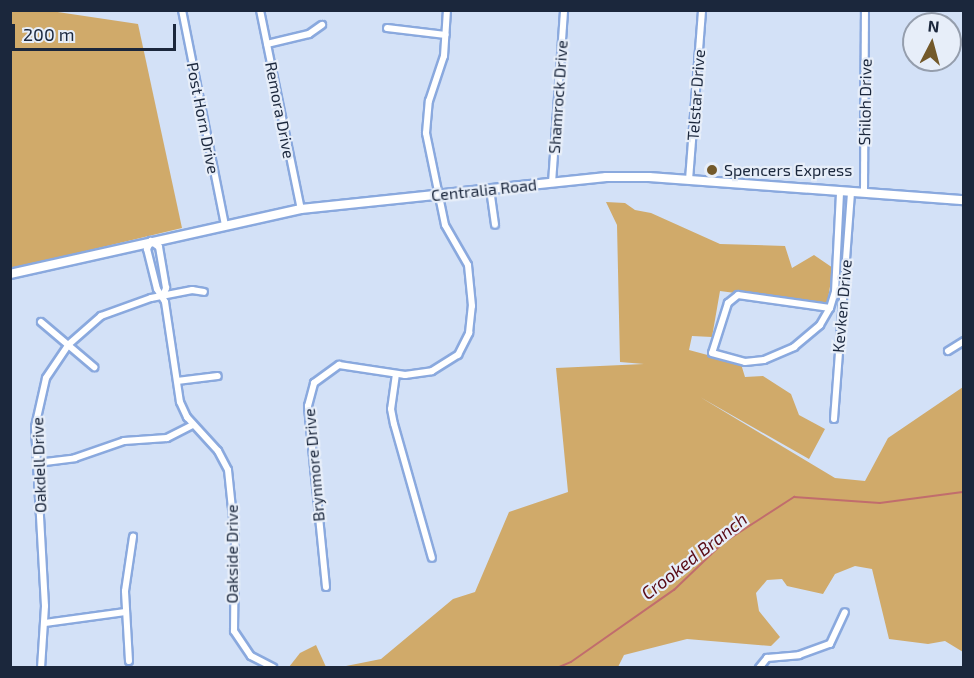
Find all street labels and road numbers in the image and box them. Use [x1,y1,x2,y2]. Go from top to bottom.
street label: Shamrock Drive [544,40,572,154]
street label: Telstar Drive [683,49,709,141]
street label: Shiloh Drive [855,58,875,146]
street label: Remora Drive [261,60,299,160]
street label: Post Horn Drive [183,61,223,175]
street label: Centralia Road [430,175,538,205]
street label: Kevken Drive [828,259,856,353]
street label: Brynmore Drive [299,408,329,522]
street label: Oakdell Drive [28,417,50,513]
street label: Oakside Drive [222,504,242,604]

